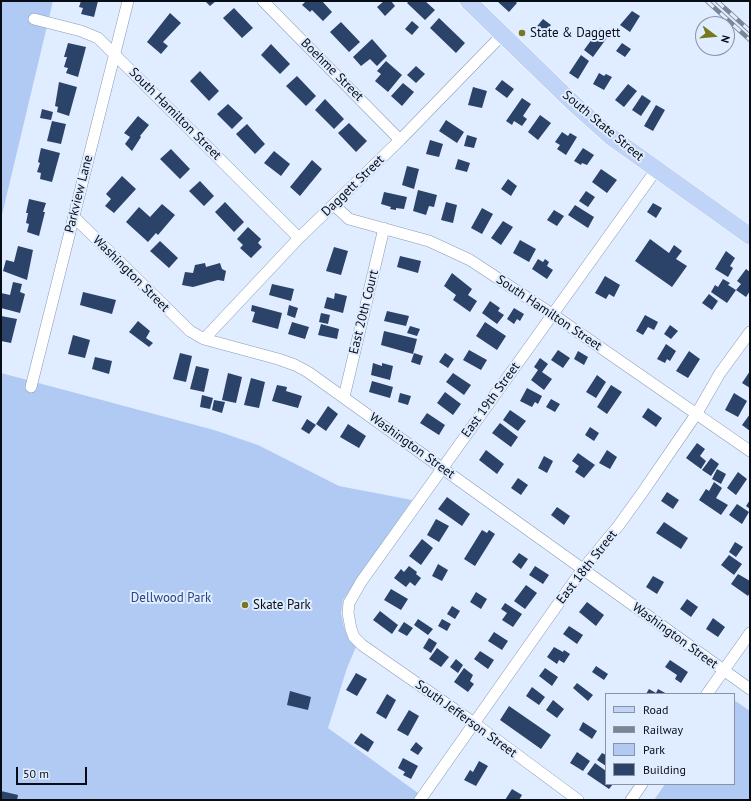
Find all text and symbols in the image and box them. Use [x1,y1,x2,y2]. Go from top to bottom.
north arrow [695,16,735,56]
place label: State & Daggett [530,25,620,41]
marker: State & Daggett [517,28,527,38]
text: N [718,34,733,44]
street label: Boehme Street [297,35,367,105]
street label: South Hamilton Street [126,65,224,163]
street label: South State Street [559,88,647,164]
street label: Daggett Street [318,152,388,220]
street label: Parkview Lane [62,153,96,235]
street label: Washington Street [89,232,173,316]
street label: East 20th Court [346,268,382,356]
street label: South Hamilton Street [493,272,605,354]
street label: East 19th Street [458,359,524,441]
street label: Washington Street [366,410,458,482]
street label: East 18th Street [553,527,621,607]
park label: Dellwood Park [131,590,211,606]
place label: Skate Park [253,597,311,613]
marker: Skate Park [240,600,250,610]
street label: Washington Street [629,600,721,672]
street label: South Jefferson Street [412,677,520,761]
legend [605,693,735,785]
text: Road [643,702,668,717]
text: Railway [643,722,683,737]
text: Park [643,742,665,757]
scale bar [18,759,89,785]
text: Building [643,762,686,777]
text: 50 m [23,766,49,781]

